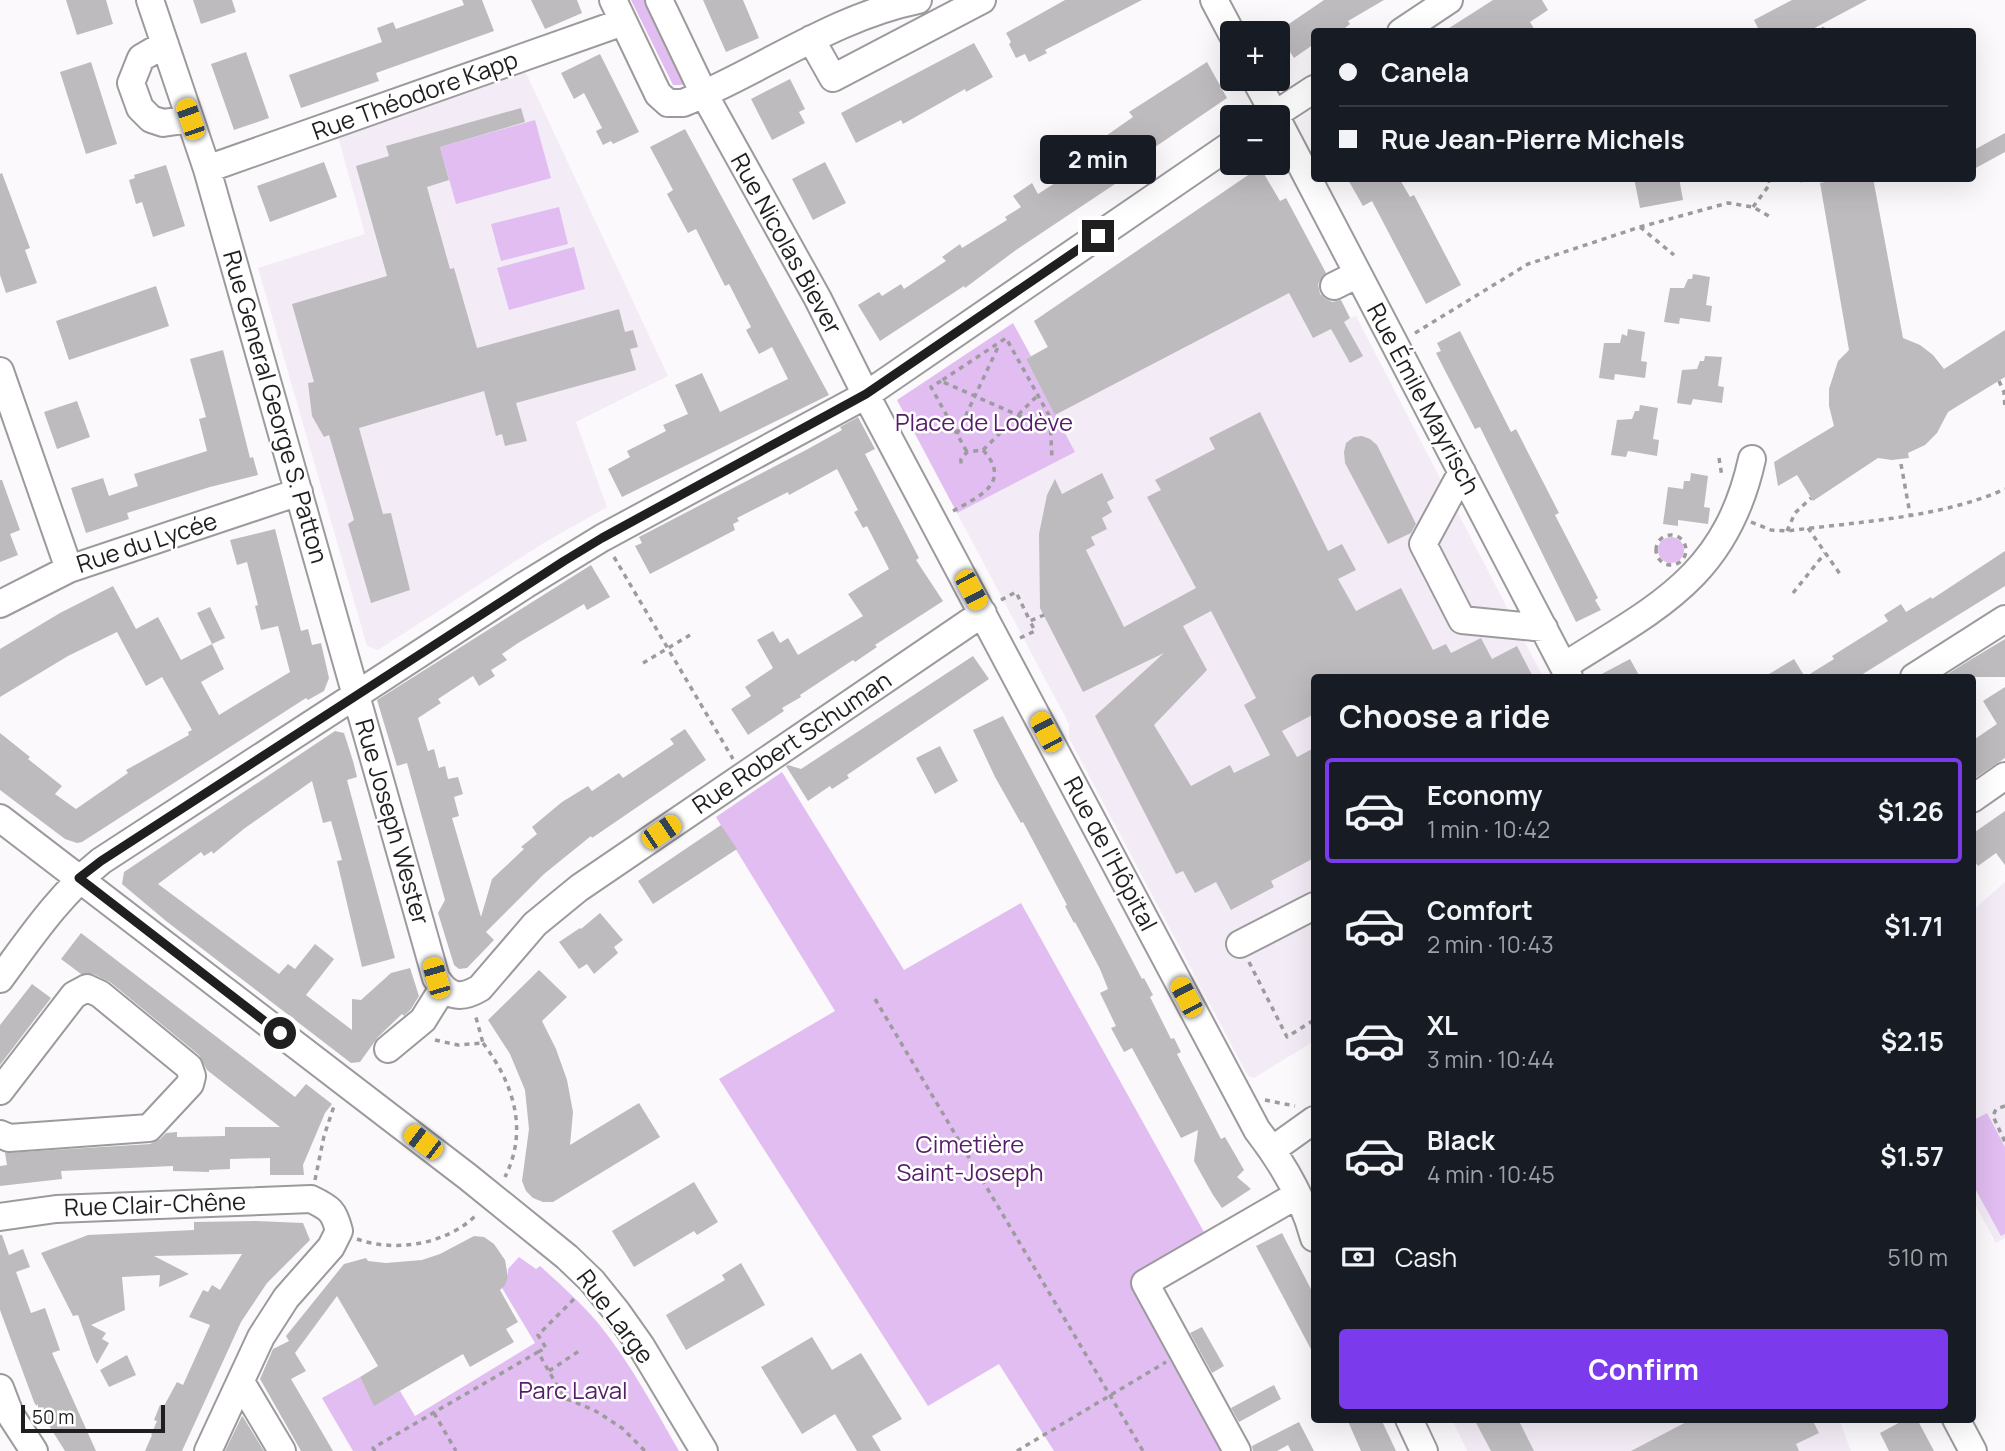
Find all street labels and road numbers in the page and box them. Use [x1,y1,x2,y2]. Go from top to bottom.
street label: Rue Théodore Kapp [307,42,522,147]
street label: Rue Nicolas Biever [724,147,851,340]
street label: Rue General George S. Patton [216,246,337,567]
street label: Rue Émile Mayrisch [1360,297,1489,500]
street label: Rue du Lycée [72,503,221,580]
street label: Rue Robert Schuman [685,663,897,821]
street label: Rue Joseph Wester [348,715,439,929]
street label: Rue de l'Hôpital [1057,770,1166,936]
street label: Rue Clair-Chêne [63,1184,246,1223]
street label: Rue Large [570,1262,663,1370]

